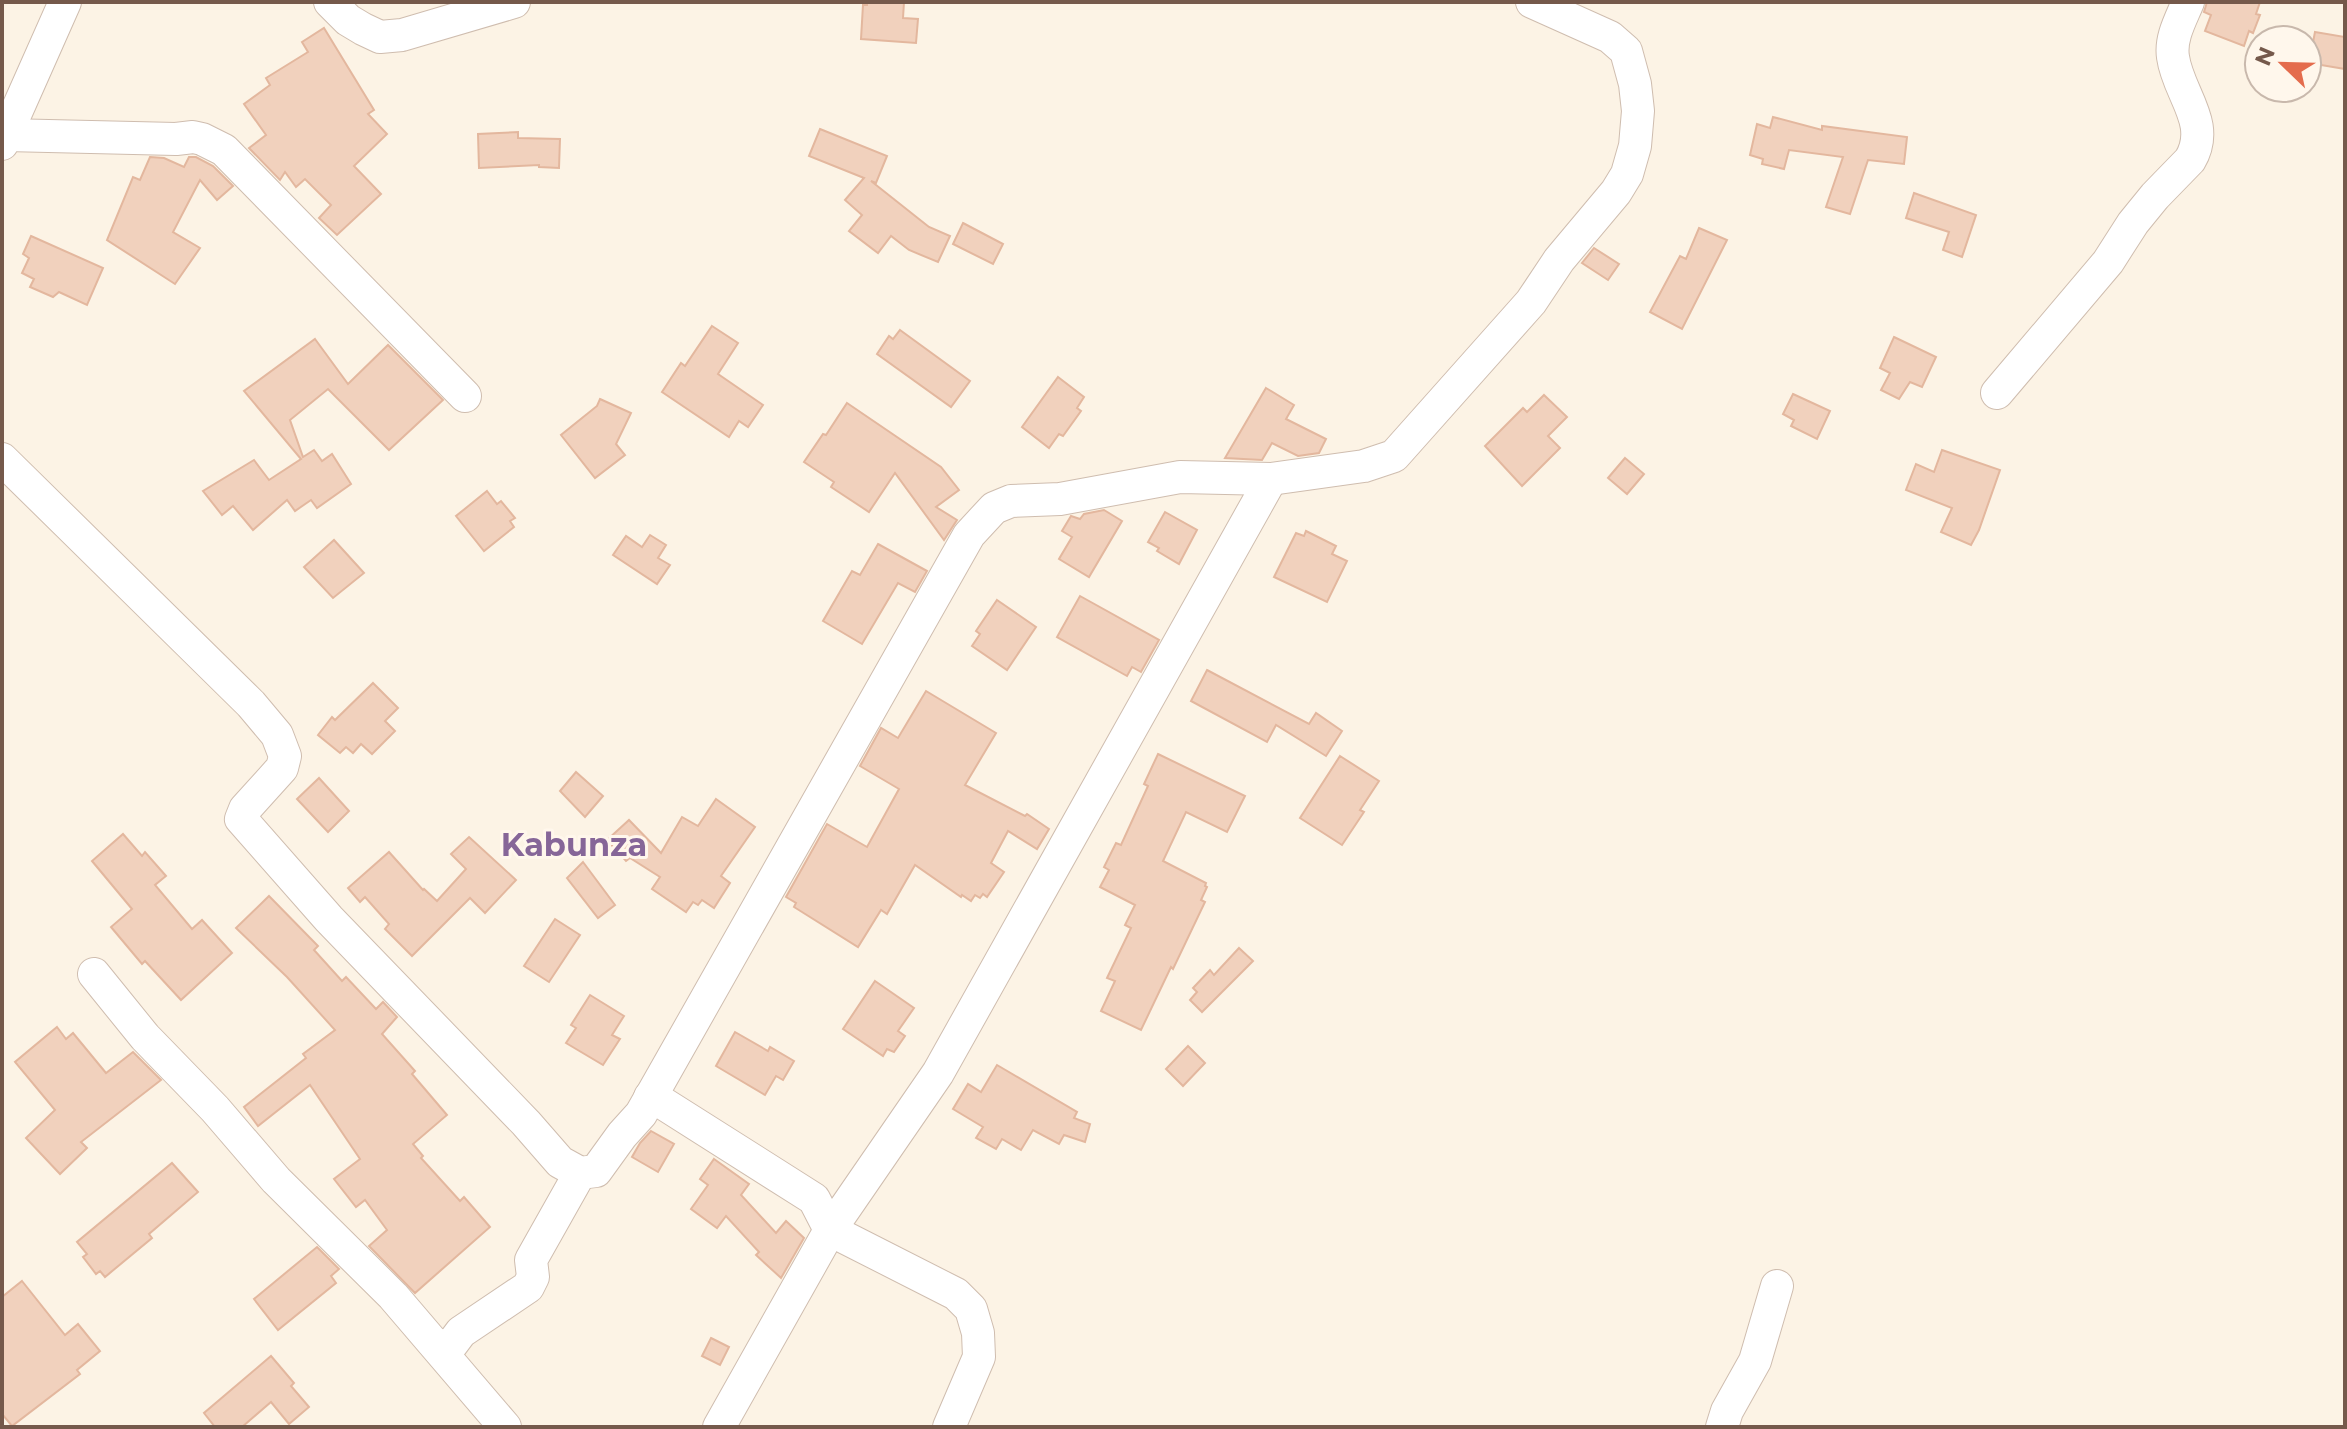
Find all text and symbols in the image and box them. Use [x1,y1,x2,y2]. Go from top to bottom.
north arrow [2243,24,2323,104]
text: N [2249,43,2281,70]
district label: Kabunza [501,825,647,864]

